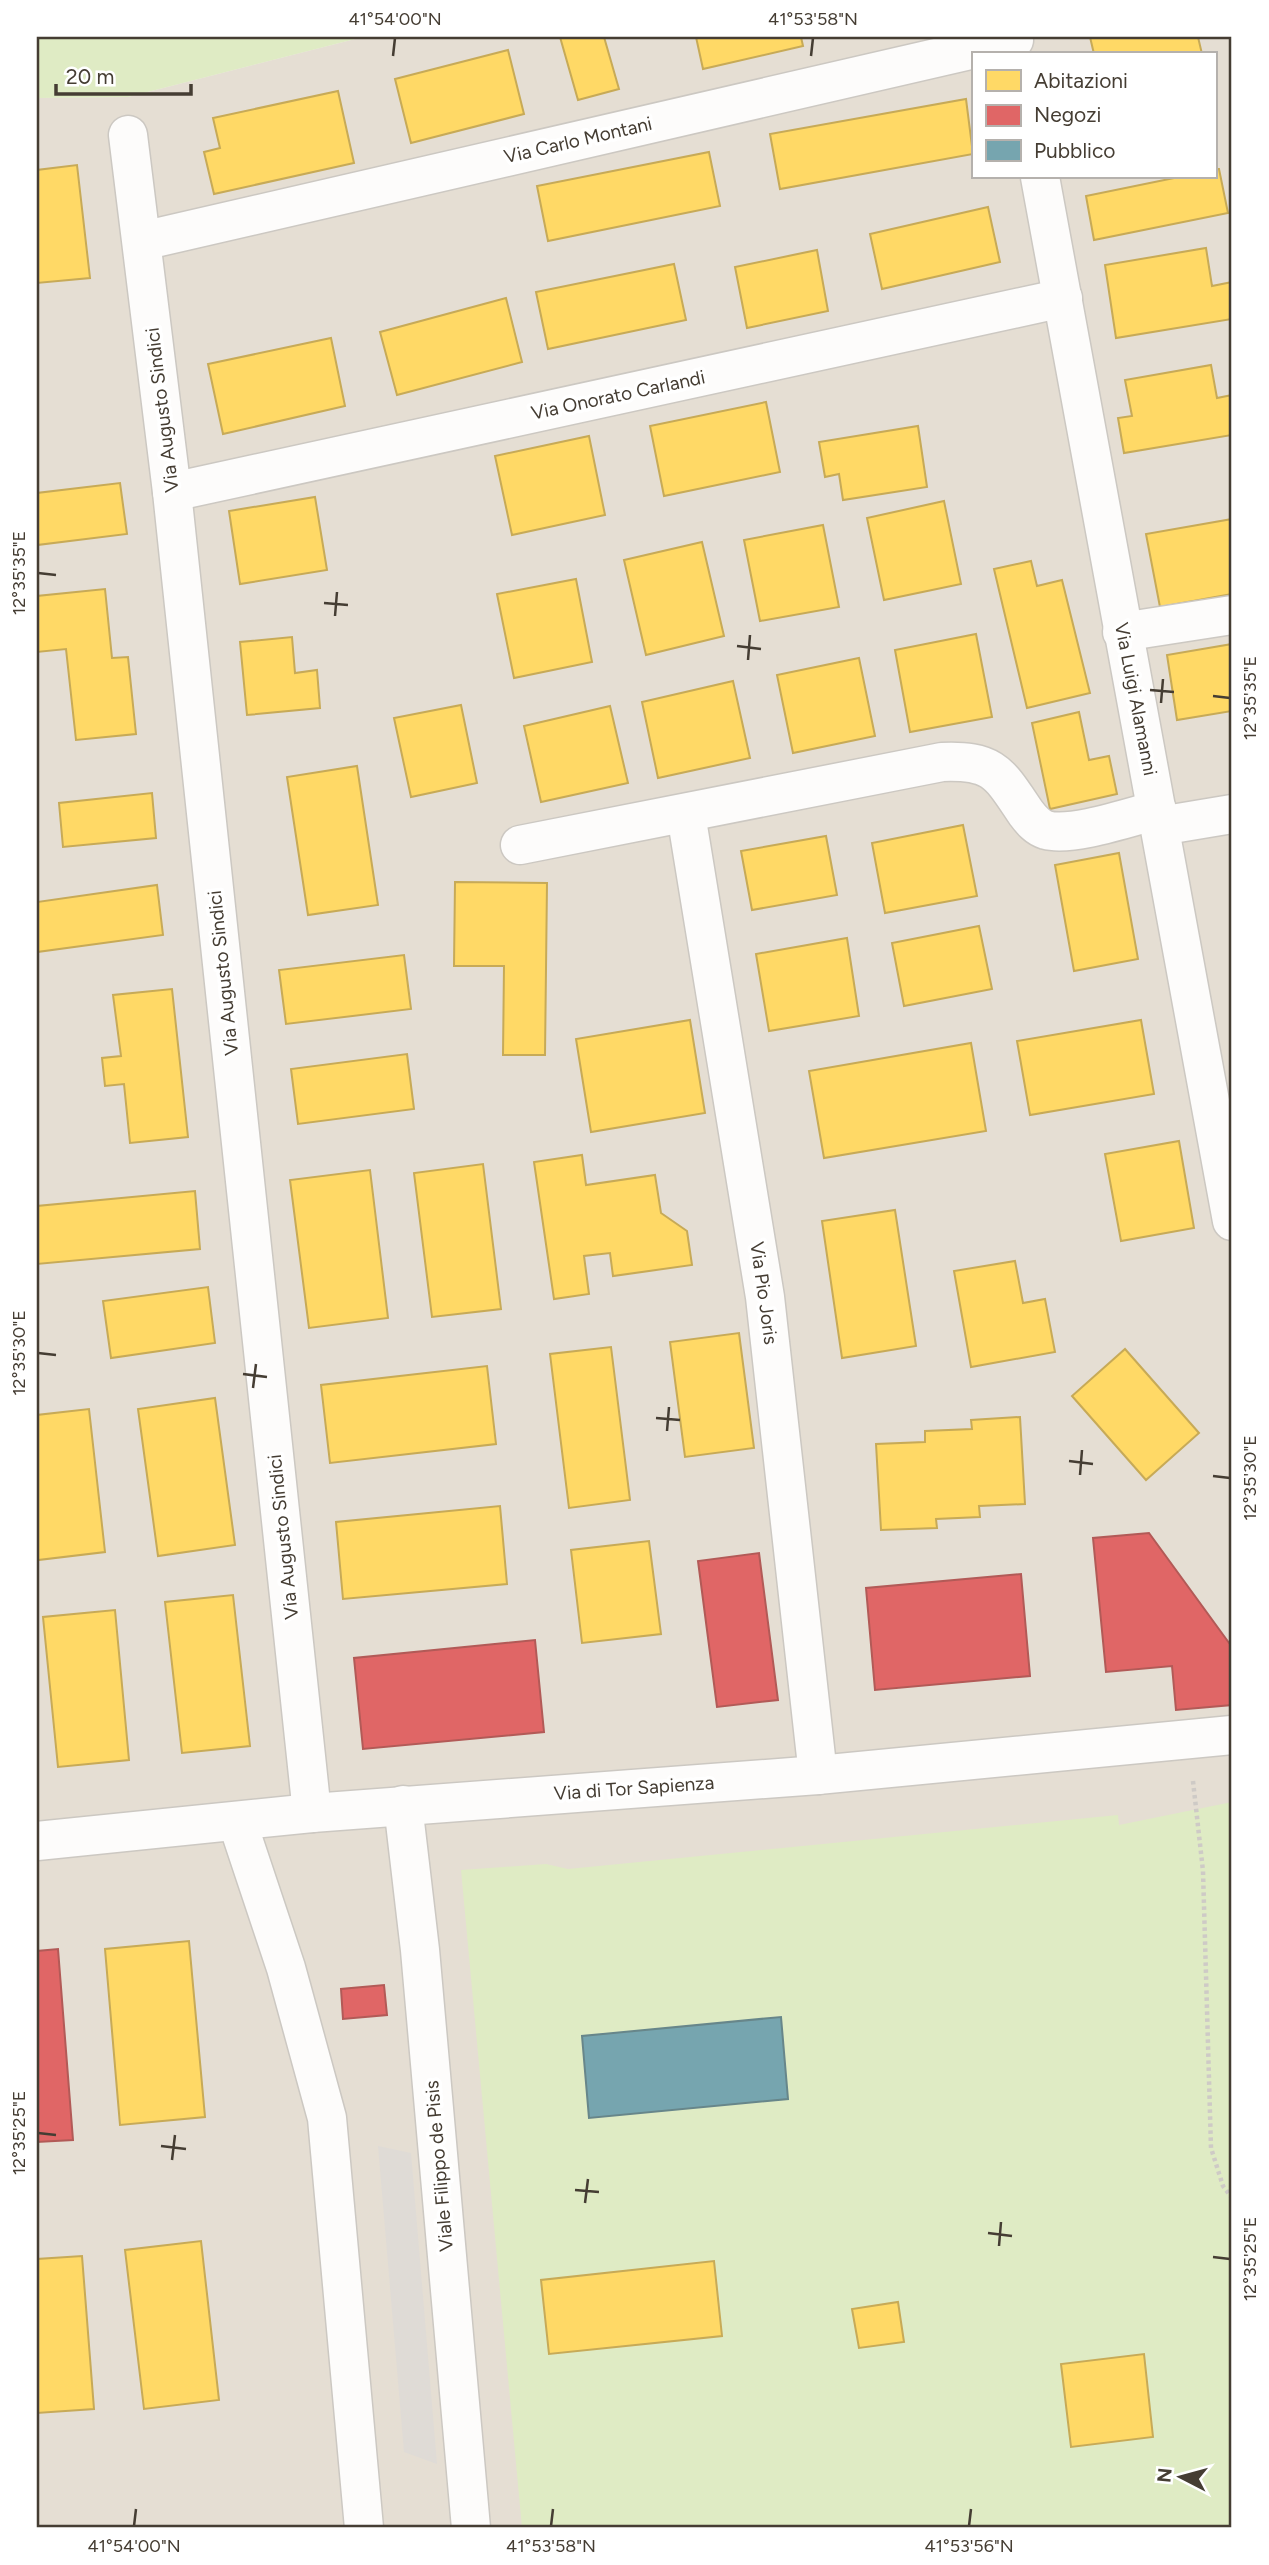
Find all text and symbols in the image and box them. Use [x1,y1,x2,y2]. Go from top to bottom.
text: 41°54'00"N [348,8,442,30]
text: 41°53'58"N [768,8,858,30]
scale bar [56,52,191,96]
legend [972,52,1216,178]
text: 20 m [66,64,114,89]
text: Abitazioni [1034,68,1128,93]
text: Negozi [1034,102,1101,127]
street label: Via Carlo Montani [502,112,654,168]
text: Pubblico [1034,138,1115,163]
street label: Via Augusto Sindici [140,326,184,494]
street label: Via Onorato Carlandi [529,365,707,425]
text: 12°35'35"E [8,531,30,615]
street label: Via Luigi Alamanni [1110,621,1162,777]
text: 12°35'35"E [1239,656,1261,740]
street label: Via Augusto Sindici [203,889,243,1057]
street label: Via Pio Joris [745,1240,783,1346]
text: 12°35'30"E [8,1310,30,1396]
text: 12°35'30"E [1239,1435,1261,1521]
street label: Via Augusto Sindici [263,1453,303,1621]
street label: Via di Tor Sapienza [553,1771,715,1805]
street label: Viale Filippo de Pisis [420,2079,458,2253]
text: 12°35'25"E [8,2091,30,2175]
text: 12°35'25"E [1239,2217,1261,2301]
north arrow [1146,2442,1216,2512]
text: N [1152,2467,1177,2484]
text: 41°54'00"N [87,2535,181,2557]
text: 41°53'58"N [506,2535,596,2557]
text: 41°53'56"N [924,2535,1014,2557]

